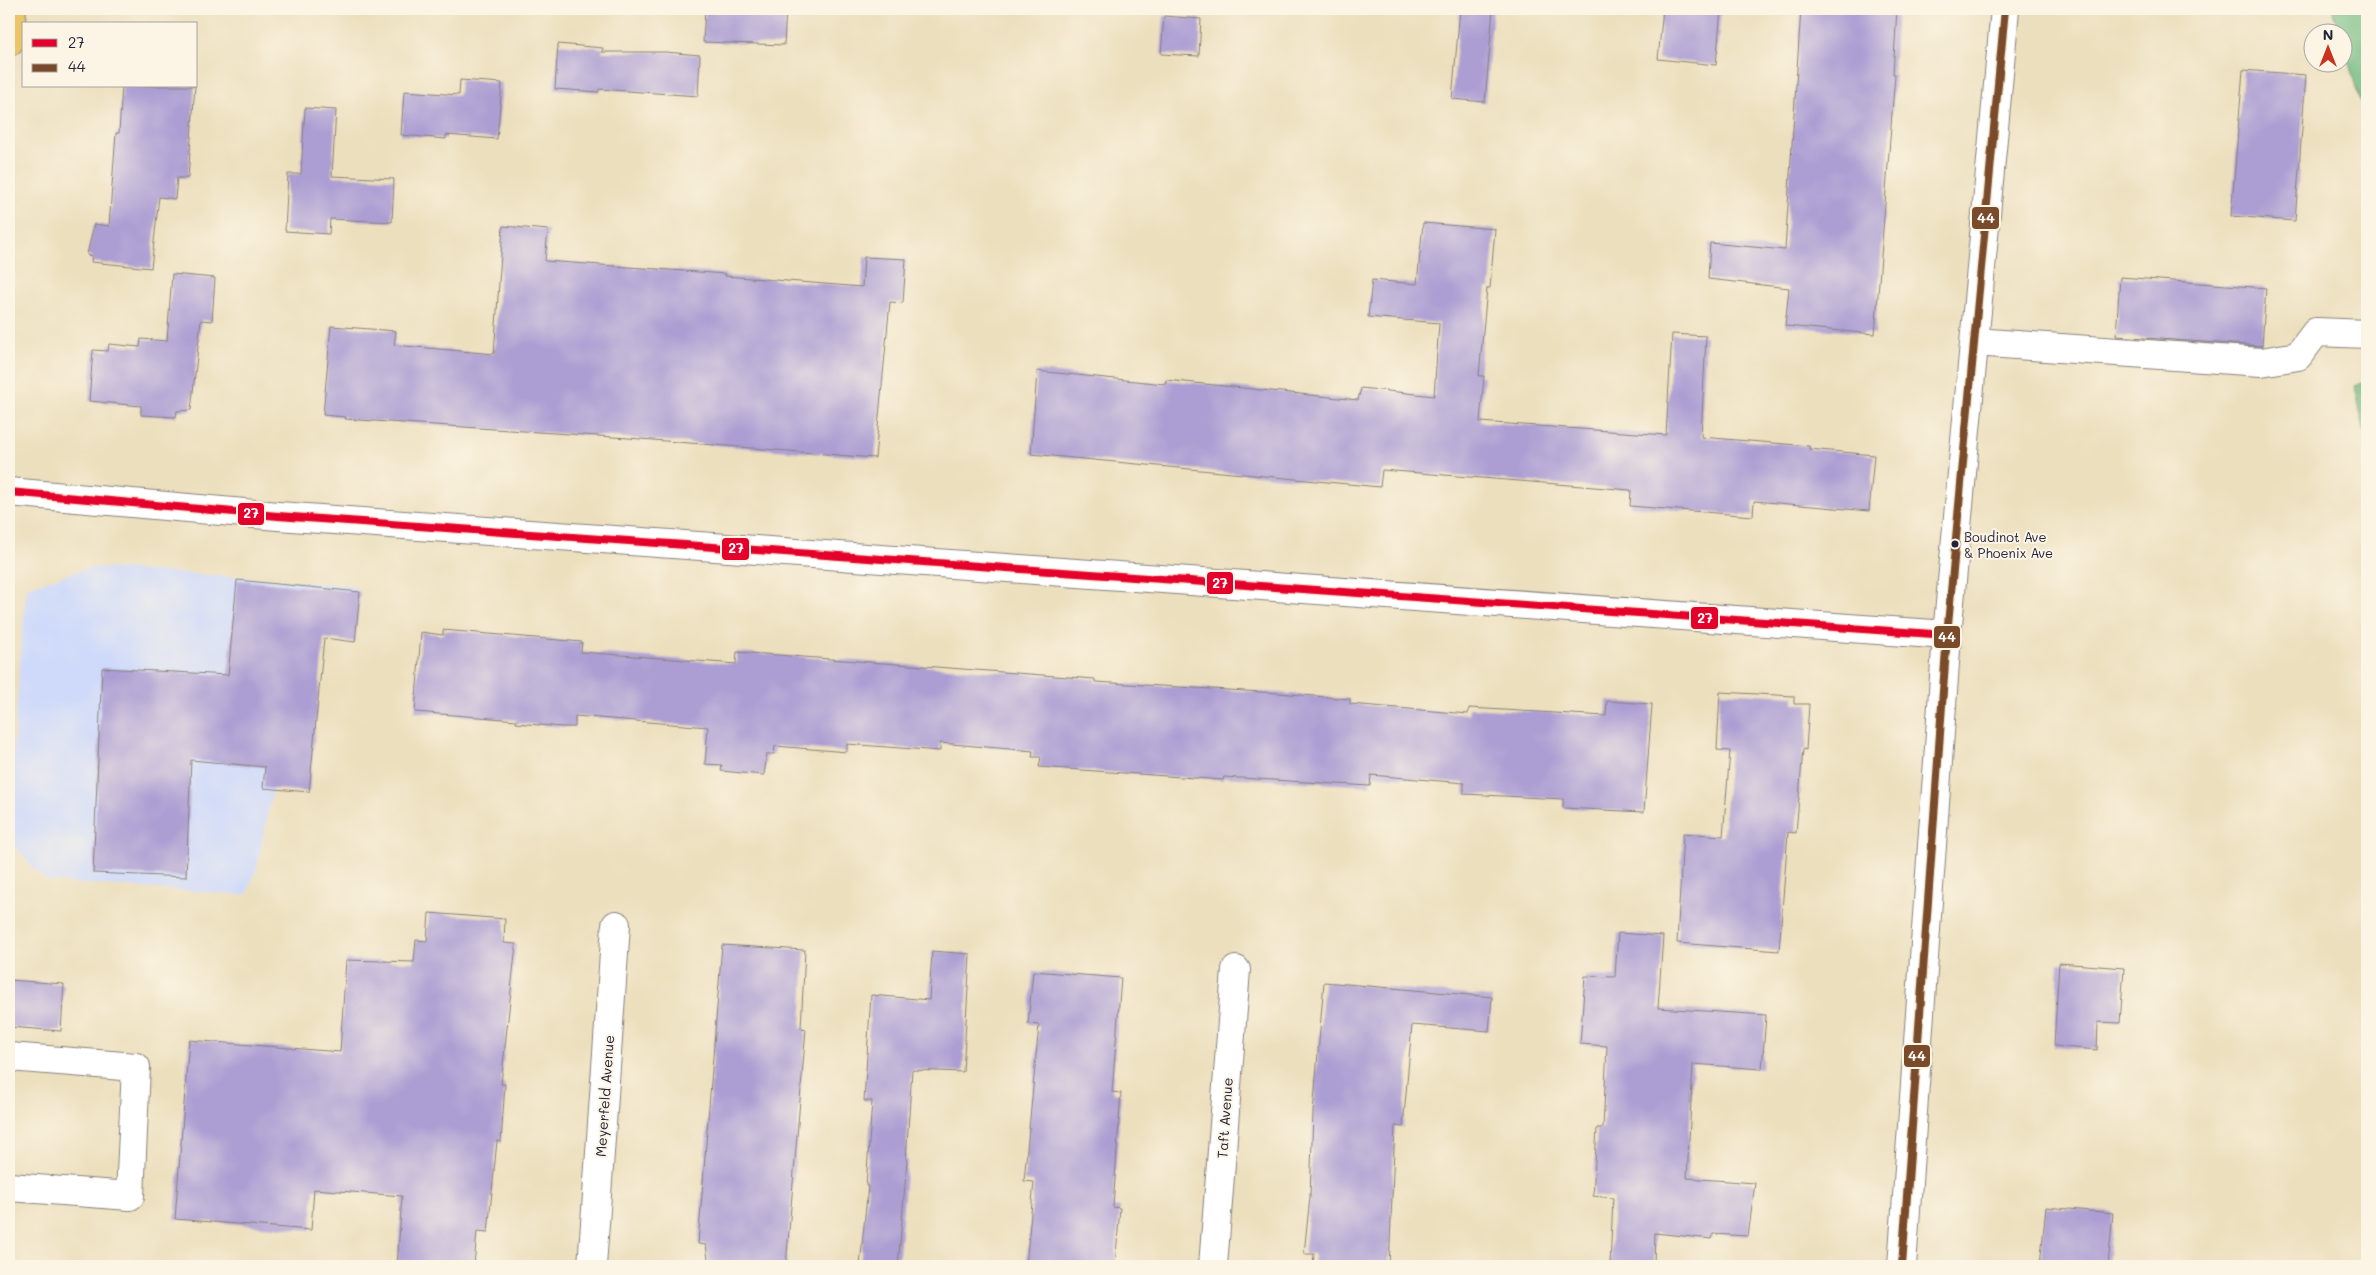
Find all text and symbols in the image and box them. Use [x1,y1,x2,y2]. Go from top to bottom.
legend [22,22,198,88]
north arrow [2304,22,2354,72]
text: N [2323,25,2333,44]
text: 27 [68,32,85,52]
text: 44 [68,56,86,76]
line badge: 44 [1971,206,2000,230]
text: 44 [1977,208,1995,227]
line badge: 27 [237,502,265,526]
text: 27 [243,503,259,522]
place label: Boudinot Ave & Phoenix Ave [1964,528,2053,561]
line badge: 27 [721,537,750,561]
text: 27 [728,538,744,557]
marker: Boudinot Ave & Phoenix Ave [1950,539,1960,549]
line badge: 27 [1206,571,1234,595]
text: 27 [1212,573,1228,592]
line badge: 27 [1690,606,1719,630]
text: 27 [1697,608,1713,627]
line badge: 44 [1933,625,1961,649]
text: 44 [1938,627,1956,646]
street label: Meyerfeld Avenue [591,1034,618,1158]
line badge: 44 [1903,1044,1931,1068]
text: 44 [1908,1046,1926,1065]
street label: Taft Avenue [1212,1077,1237,1159]

